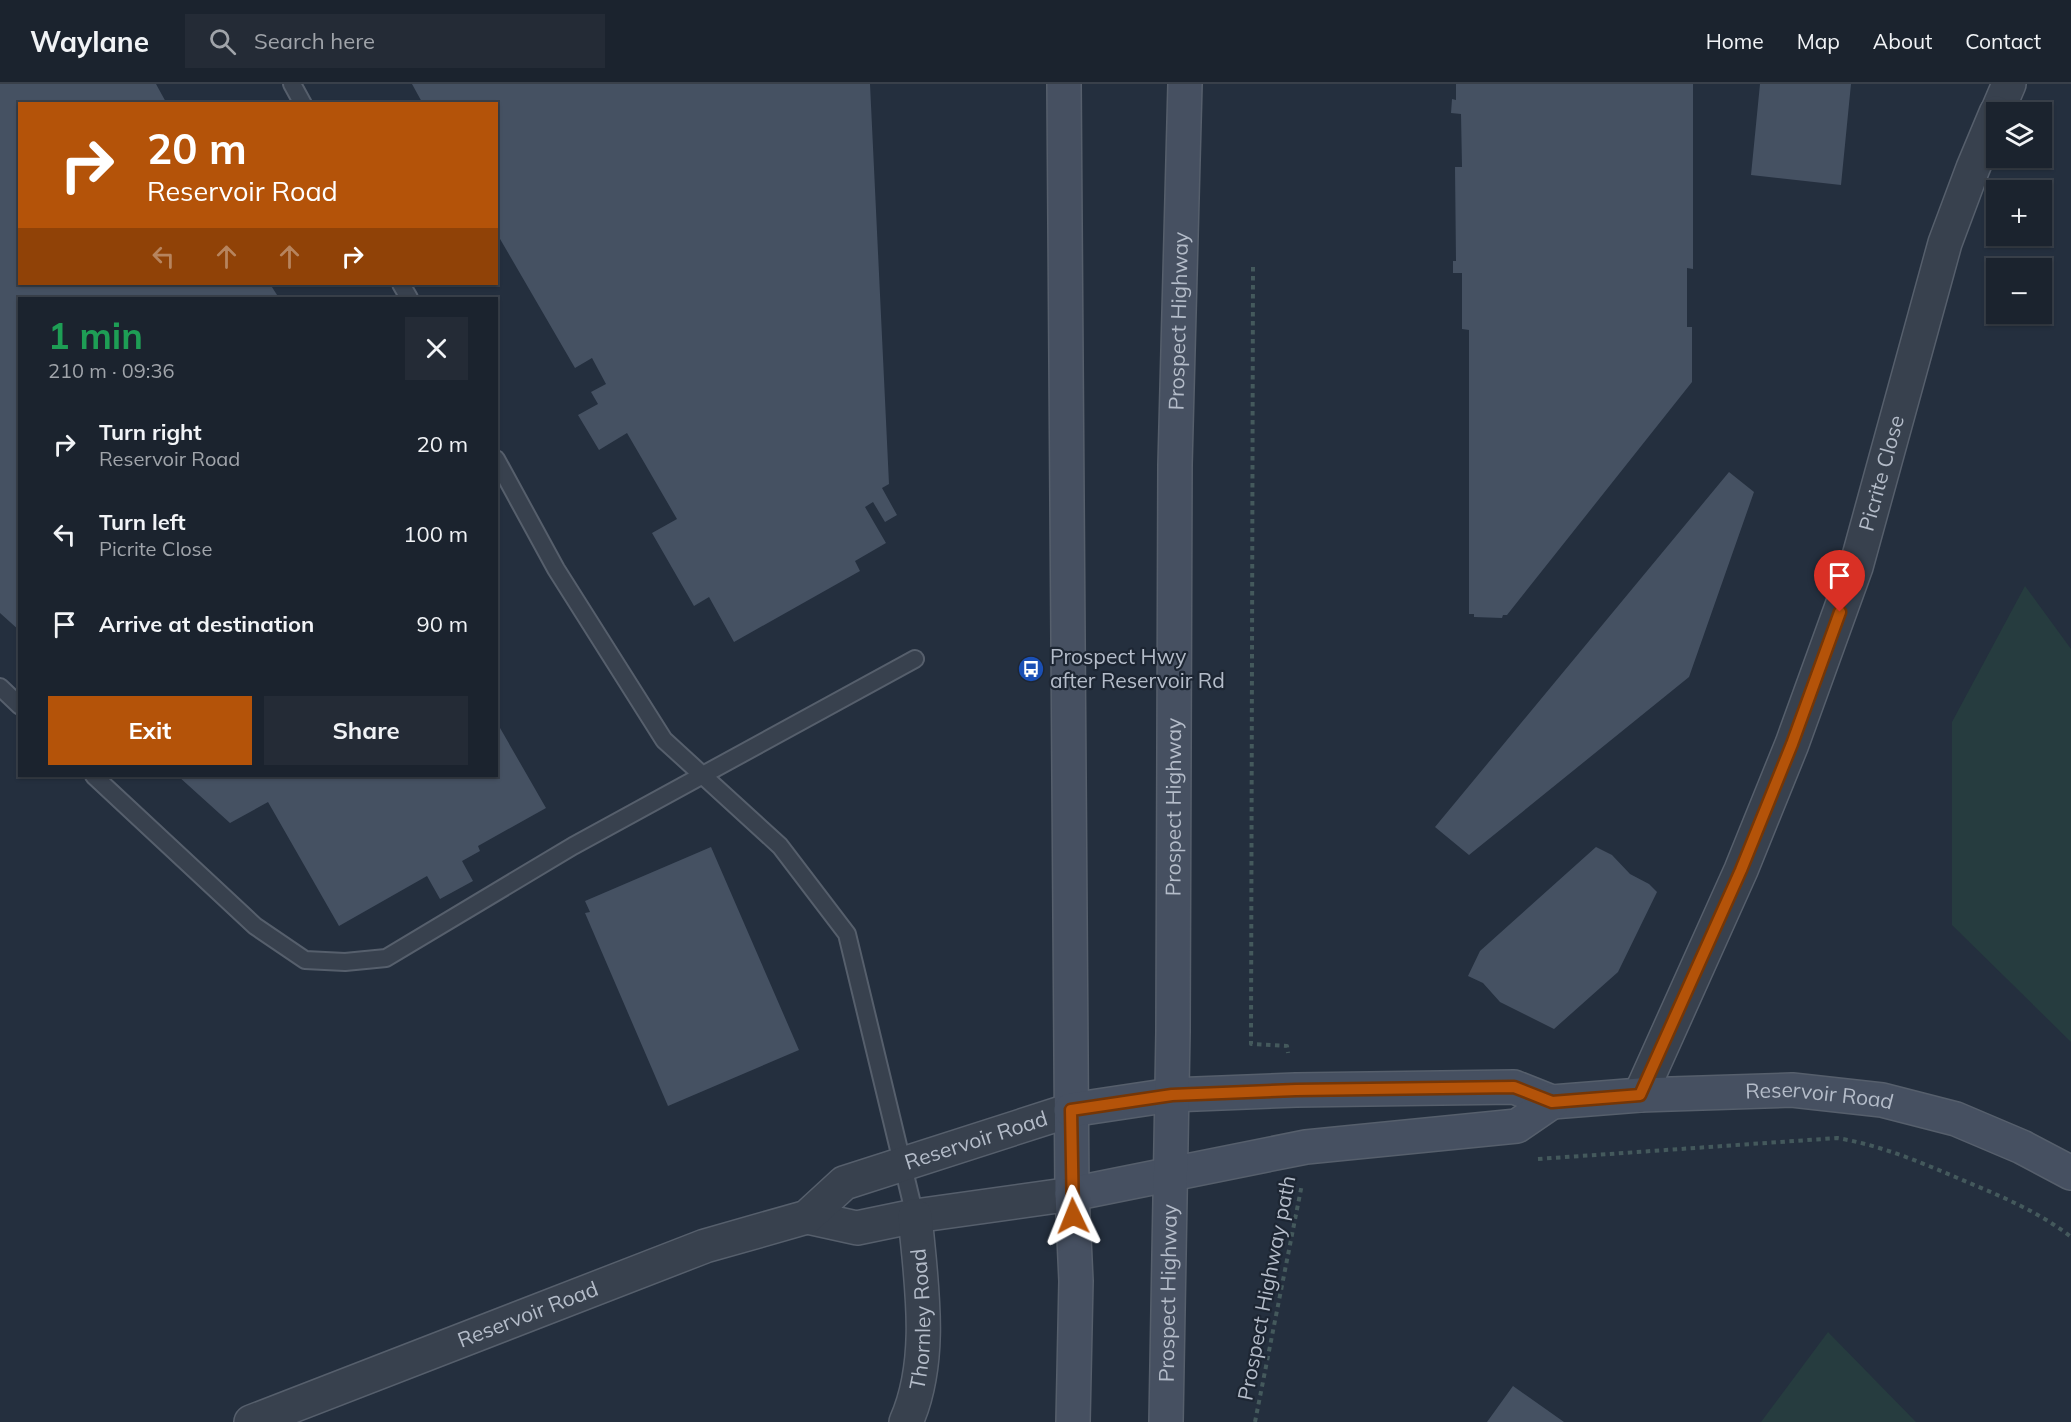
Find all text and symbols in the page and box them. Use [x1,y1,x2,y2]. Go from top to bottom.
search box [185,14,605,68]
text: Waylane [30,24,149,59]
icon: search [206,25,239,58]
text: Search here [254,27,375,55]
text: Home [1706,28,1764,54]
text: Map [1797,28,1840,54]
text: About [1873,28,1932,54]
text: Contact [1965,28,2041,54]
map controls [1986,102,2052,324]
button: layers [1986,102,2052,168]
text: 20 m [147,122,247,175]
icon: right [48,126,126,204]
text: Reservoir Road [147,174,338,208]
button: + [1986,180,2052,246]
street label: Prospect Highway [1162,232,1193,411]
icon: left [147,240,180,273]
icon: ahead [210,240,243,273]
icon: ahead [273,240,306,273]
icon: right [336,240,369,273]
button: − [1986,258,2052,324]
text: 1 min [48,313,143,358]
button: close [405,317,468,380]
text: 210 m · 09:36 [48,358,174,383]
street label: Picrite Close [1852,412,1909,534]
text: Turn right [99,418,202,446]
icon: right [48,428,81,461]
text: 20 m [417,430,468,458]
text: Reservoir Road [99,446,240,471]
text: Turn left [99,508,186,536]
icon: left [48,518,81,551]
text: 100 m [403,520,468,548]
text: Picrite Close [99,536,212,561]
pin [1814,550,1865,612]
icon: arrive [1823,559,1856,592]
icon: arrive [48,608,81,641]
text: Arrive at destination [99,610,314,638]
text: 90 m [417,610,468,638]
place label: Prospect Hwy after Reservoir Rd [1050,643,1225,693]
bus stop icon: Prospect Hwy after Reservoir Rd [1016,654,1046,684]
button: Exit [48,696,252,765]
button: Share [264,696,468,765]
street label: Prospect Highway [1159,718,1186,896]
street label: Reservoir Road [1745,1076,1896,1114]
street label: Reservoir Road [901,1104,1050,1175]
street label: Prospect Highway path [1231,1173,1301,1402]
position arrow [1041,1184,1105,1248]
street label: Prospect Highway [1153,1204,1182,1382]
street label: Thornley Road [903,1247,935,1392]
street label: Reservoir Road [454,1275,601,1353]

